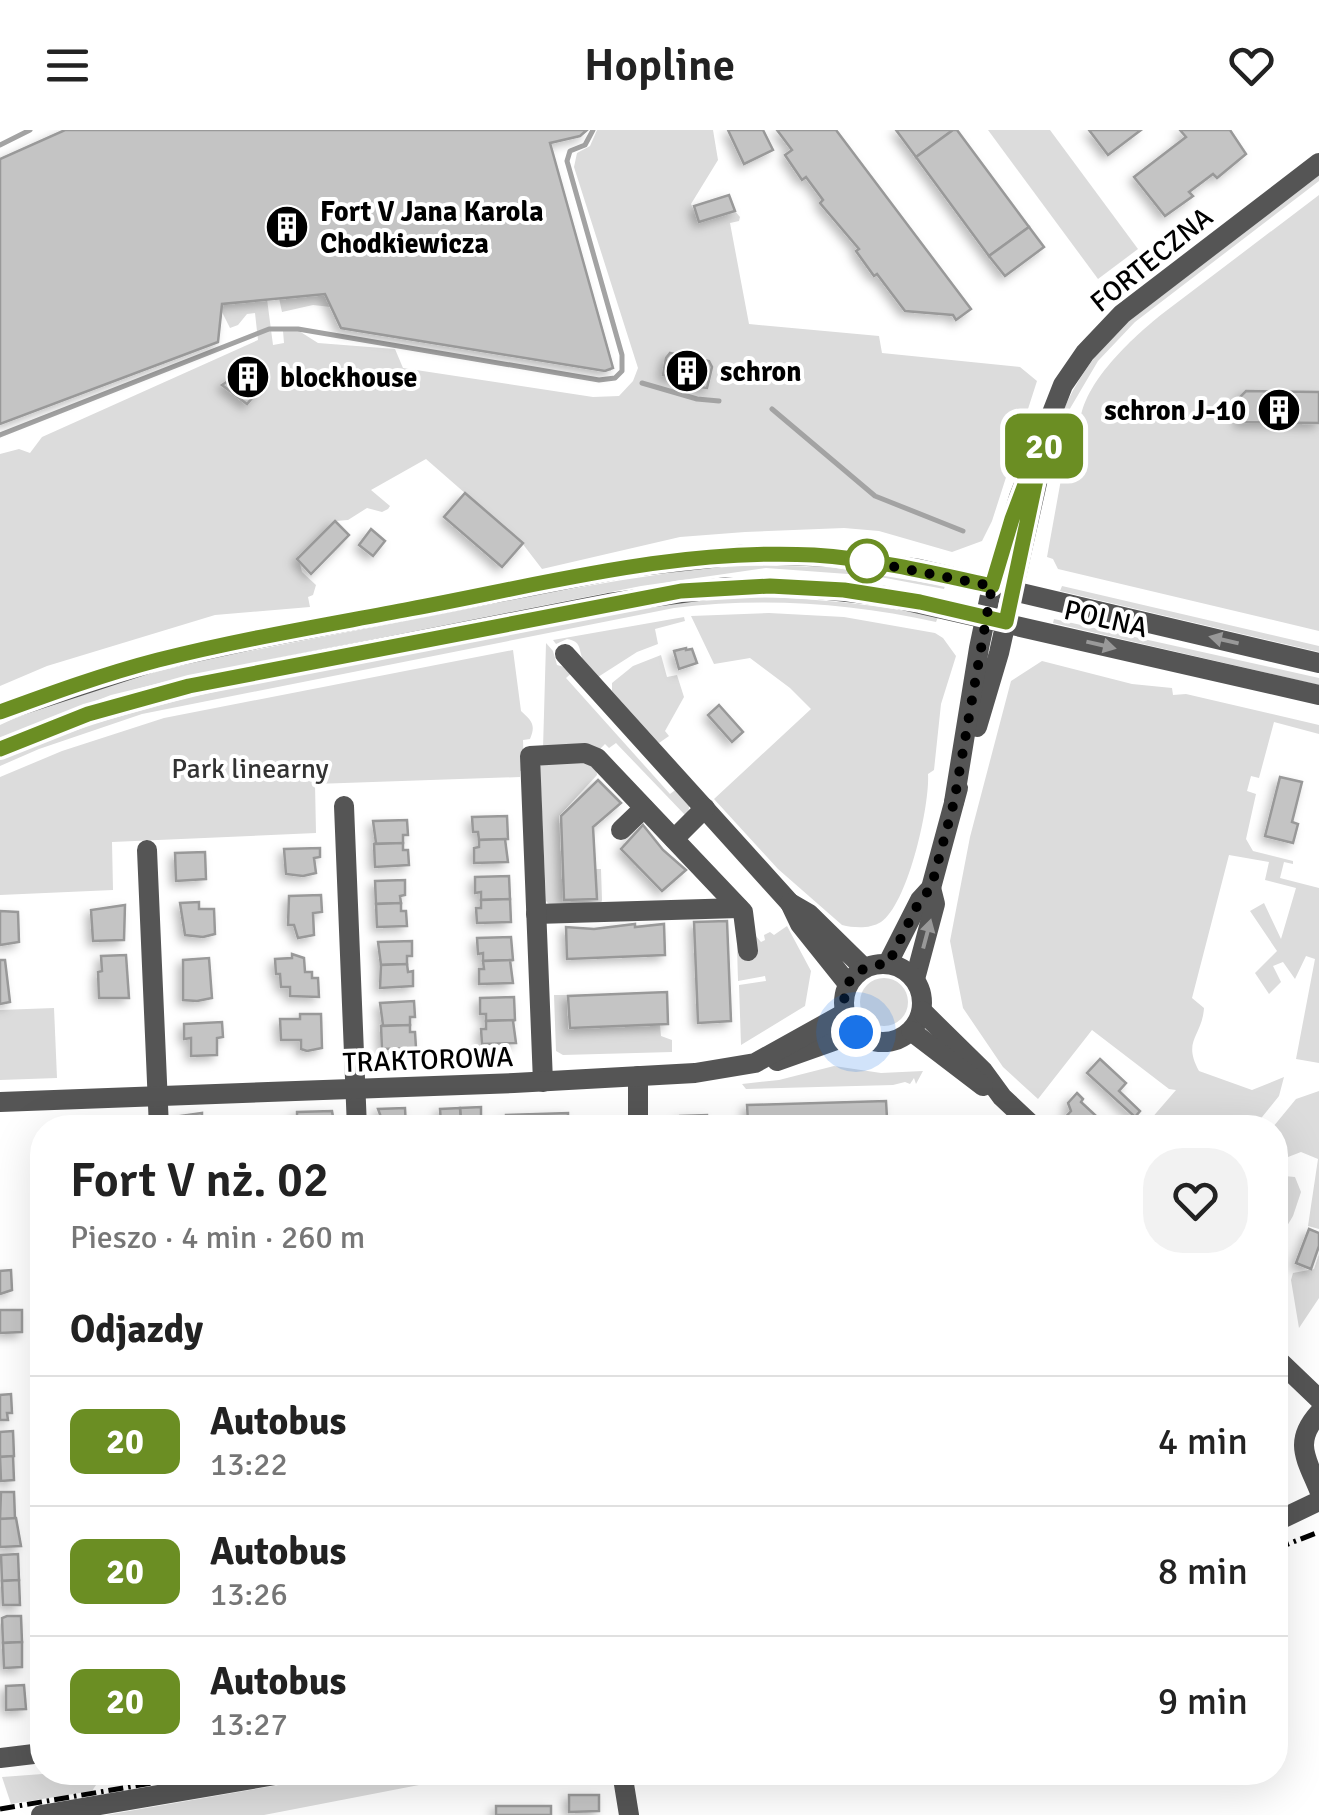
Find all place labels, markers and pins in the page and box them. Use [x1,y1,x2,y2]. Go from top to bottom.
place label: Fort V Jana Karola Chodkiewicza [320,195,544,261]
building icon: Fort V Jana Karola Chodkiewicza [264,204,310,250]
building icon: schron [664,348,710,394]
building icon: blockhouse [225,354,271,400]
place label: schron [720,355,802,389]
place label: blockhouse [280,361,418,395]
building icon: schron J-10 [1256,387,1302,433]
place label: schron J-10 [1104,394,1246,428]
unlabelled marker [846,540,888,582]

